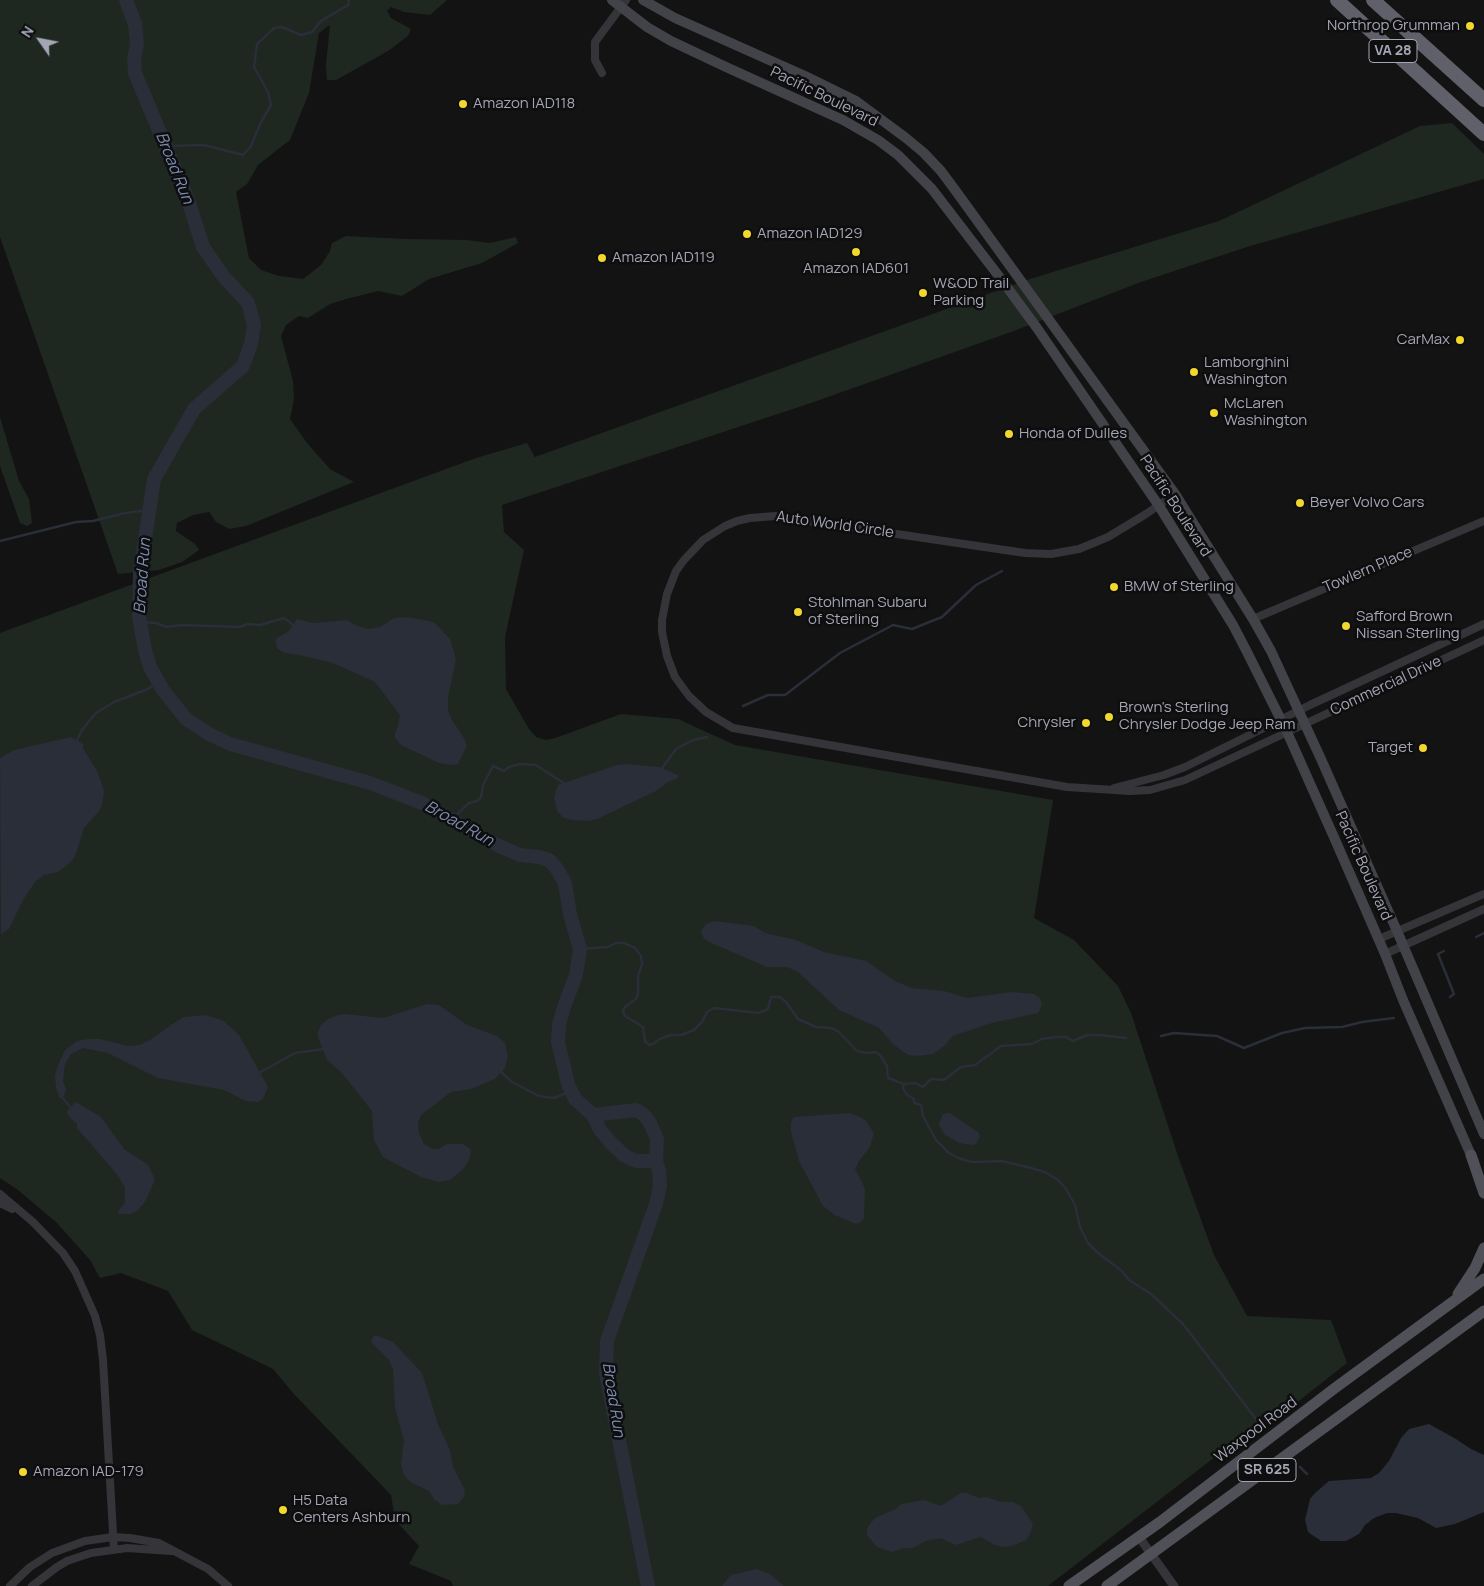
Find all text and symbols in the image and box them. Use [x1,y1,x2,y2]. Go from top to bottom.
north arrow [15,15,65,65]
place label: Northrop Grumman [1327,17,1460,35]
marker: Northrop Grumman [1464,20,1476,32]
text: N [16,22,38,41]
road number: VA 28 [1369,40,1417,62]
street label: Pacific Boulevard [767,63,881,131]
place label: Amazon IAD118 [473,95,575,113]
marker: Amazon IAD118 [457,98,469,110]
water label: Broad Run [151,129,197,207]
place label: Amazon IAD129 [757,225,862,243]
marker: Amazon IAD129 [741,228,753,240]
marker: Amazon IAD601 [850,246,862,258]
place label: Amazon IAD119 [612,249,715,267]
marker: Amazon IAD119 [596,252,608,264]
place label: Amazon IAD601 [803,260,909,278]
place label: W&OD Trail Parking [933,275,1009,310]
marker: W&OD Trail Parking [917,287,929,299]
place label: CarMax [1397,331,1450,349]
marker: CarMax [1454,334,1466,346]
place label: Lamborghini Washington [1204,354,1289,389]
marker: Lamborghini Washington [1188,366,1200,378]
place label: McLaren Washington [1224,395,1307,430]
marker: McLaren Washington [1208,407,1220,419]
place label: Honda of Dulles [1019,425,1127,443]
marker: Honda of Dulles [1003,428,1015,440]
street label: Pacific Boulevard [1135,452,1215,560]
place label: Beyer Volvo Cars [1310,494,1424,512]
marker: Beyer Volvo Cars [1294,497,1306,509]
street label: Auto World Circle [775,508,895,542]
water label: Broad Run [131,538,155,614]
street label: Towlern Place [1321,543,1415,597]
place label: BMW of Sterling [1124,578,1234,596]
marker: BMW of Sterling [1108,581,1120,593]
place label: Stohlman Subaru of Sterling [808,594,927,629]
marker: Stohlman Subaru of Sterling [792,606,804,618]
place label: Safford Brown Nissan Sterling [1356,608,1460,643]
marker: Safford Brown Nissan Sterling [1340,620,1352,632]
street label: Commercial Drive [1328,652,1444,720]
place label: Brown's Sterling Chrysler Dodge Jeep Ram [1119,699,1296,734]
marker: Brown's Sterling Chrysler Dodge Jeep Ram [1103,711,1115,723]
place label: Chrysler [1018,714,1076,732]
marker: Chrysler [1080,717,1092,729]
place label: Target [1368,739,1413,757]
marker: Target [1417,742,1429,754]
water label: Broad Run [421,797,497,851]
street label: Pacific Boulevard [1331,809,1395,923]
water label: Broad Run [598,1361,628,1439]
street label: Waxpool Road [1211,1393,1301,1467]
road number: SR 625 [1238,1458,1296,1482]
place label: Amazon IAD-179 [33,1463,144,1481]
marker: Amazon IAD-179 [17,1466,29,1478]
place label: H5 Data Centers Ashburn [293,1492,410,1527]
marker: H5 Data Centers Ashburn [277,1504,289,1516]

